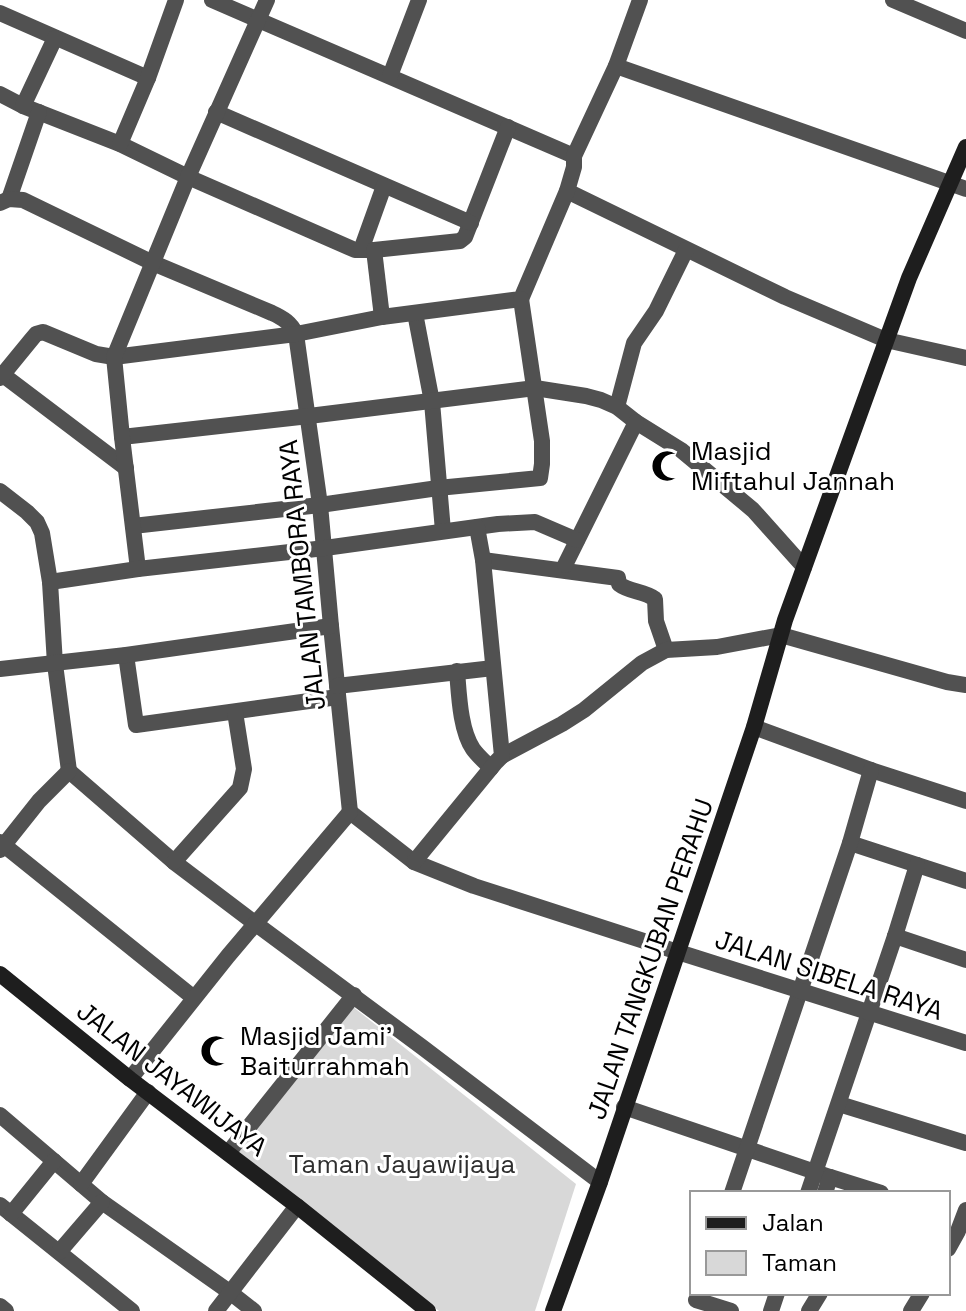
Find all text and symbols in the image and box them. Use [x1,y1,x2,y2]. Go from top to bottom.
place label: Masjid Miftahul Jannah [691,434,895,498]
street label: JALAN TAMBORA RAYA [271,438,333,712]
mosque icon: Masjid Miftahul Jannah [650,449,684,483]
street label: JALAN TANGKUBAN PERAHU [579,794,721,1124]
street label: JALAN SIBELA RAYA [711,922,947,1028]
street label: JALAN JAYAWIJAYA [70,994,274,1164]
place label: Masjid Jami' Baiturrahmah [240,1019,410,1083]
mosque icon: Masjid Jami' Baiturrahmah [199,1034,233,1068]
park label: Taman Jayawijaya [288,1147,516,1181]
legend [690,1191,950,1295]
text: Jalan [762,1207,824,1238]
text: Taman [762,1247,837,1278]

